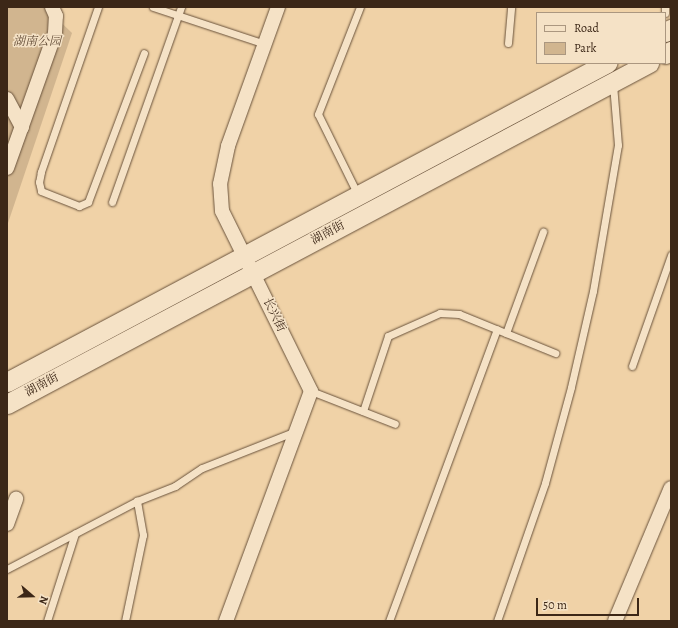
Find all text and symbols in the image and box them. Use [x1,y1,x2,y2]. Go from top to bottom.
legend [536,12,666,64]
text: Road [574,20,599,36]
park label: 湖南公园 [13,35,61,49]
text: Park [574,40,597,56]
street label: 湖南街 [309,218,347,248]
street label: 长兴街 [260,296,288,334]
street label: 湖南街 [23,370,61,400]
north arrow [12,576,52,616]
scale bar [538,590,641,616]
text: N [35,594,52,607]
text: 50 m [543,597,567,613]

